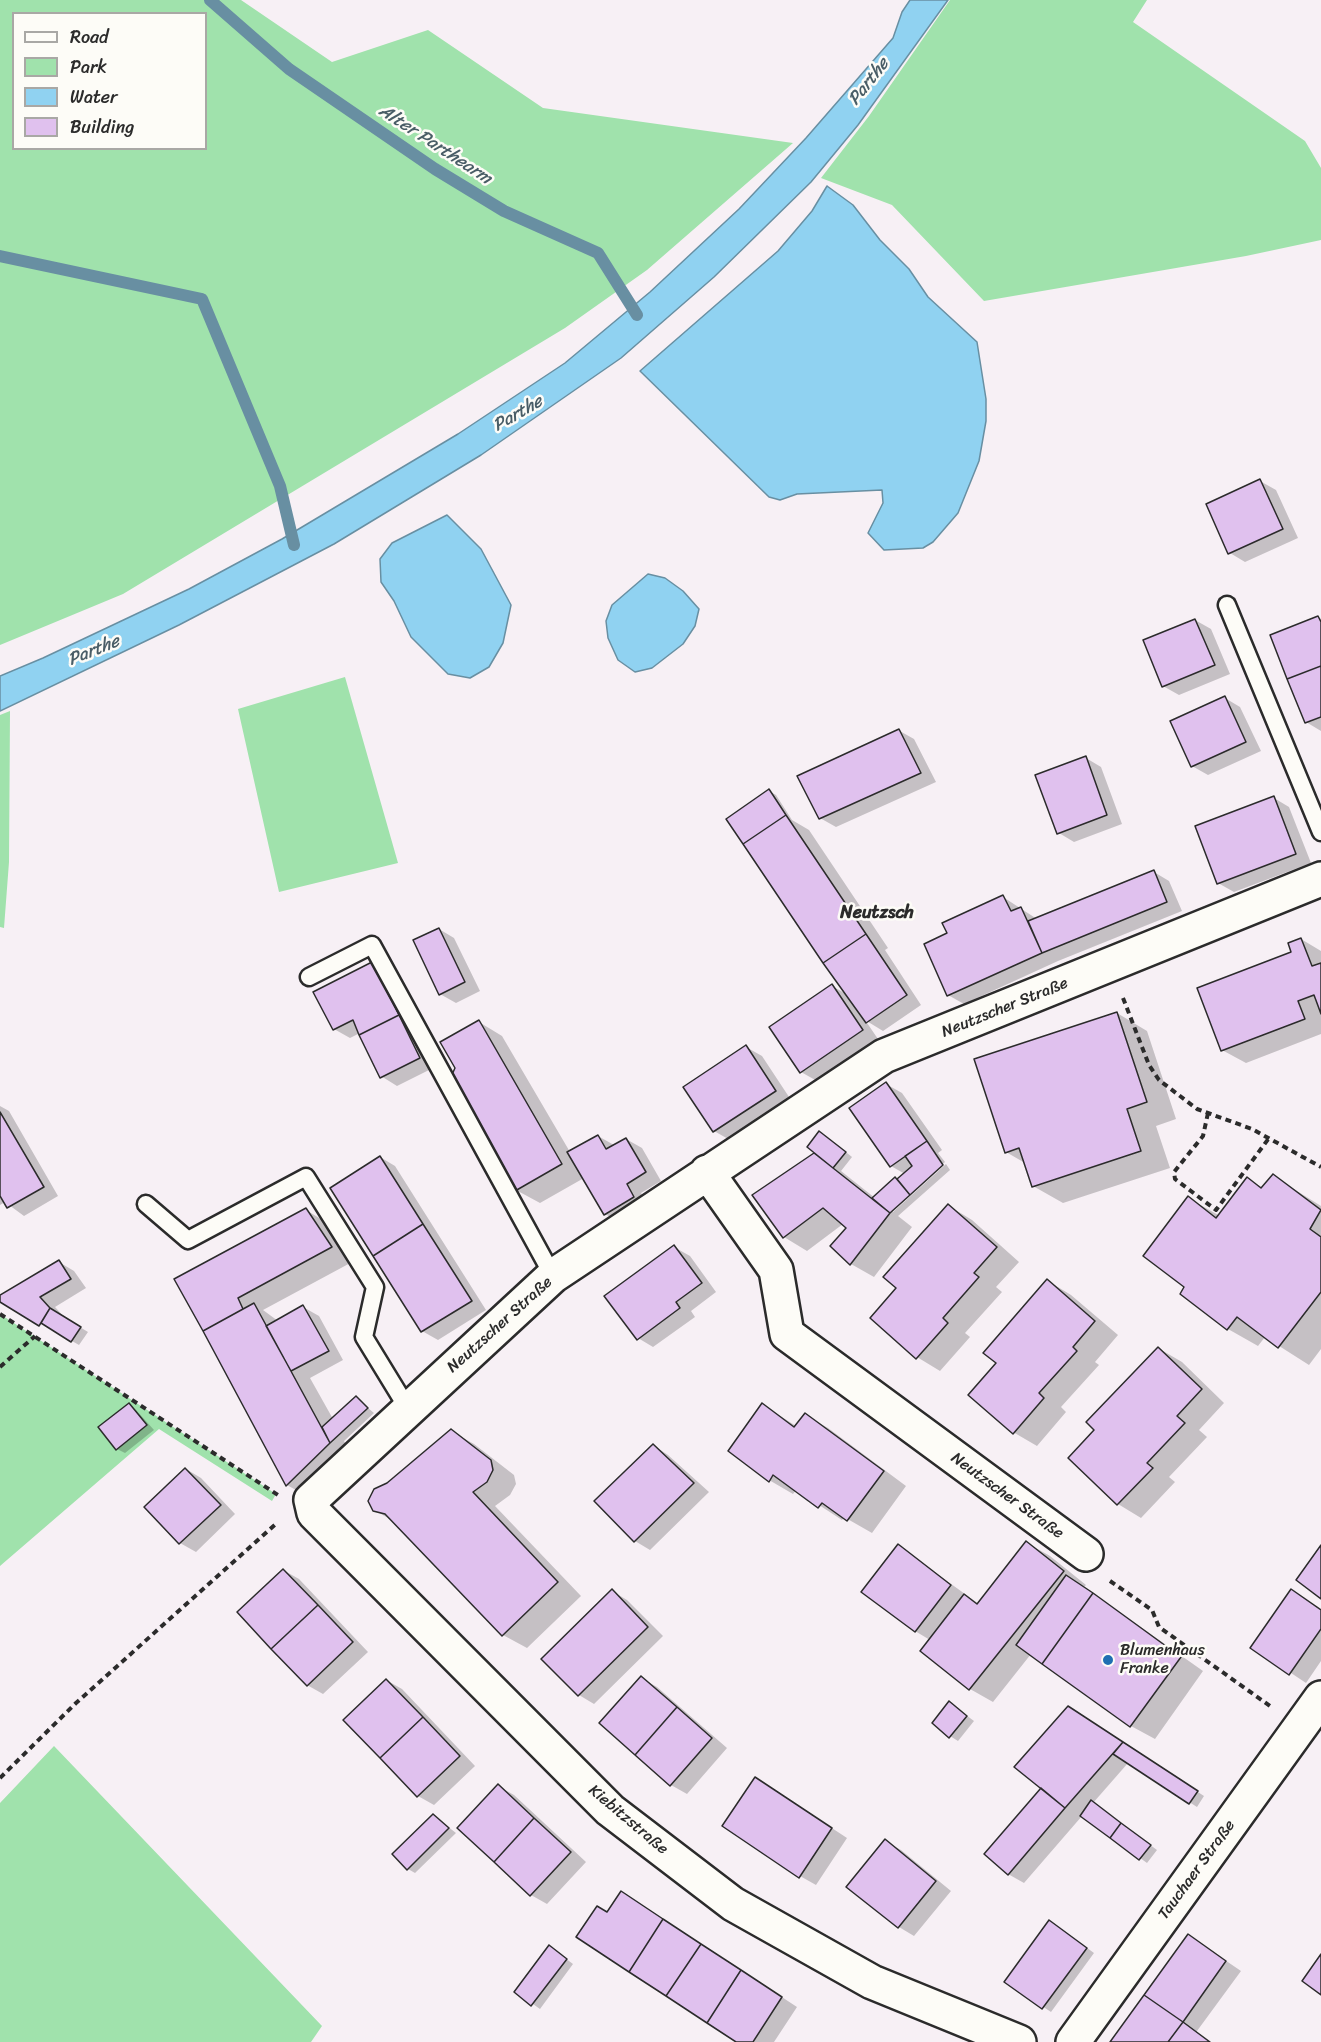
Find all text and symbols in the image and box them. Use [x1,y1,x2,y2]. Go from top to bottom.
legend [12,12,207,150]
text: Road [70,21,109,53]
text: Park [70,51,107,83]
water label: Parthe [844,54,894,110]
text: Water [70,81,117,113]
water label: Alter Parthearm [375,100,495,190]
text: Building [70,111,134,143]
water label: Parthe [489,391,547,437]
water label: Parthe [65,631,123,671]
district label: Neutzsch [840,902,914,924]
street label: Neutzscher Straße [939,974,1071,1042]
street label: Neutzscher Straße [444,1273,556,1377]
street label: Neutzscher Straße [947,1449,1067,1543]
place label: Blumenhaus Franke [1120,1641,1205,1679]
marker: Blumenhaus Franke [1101,1653,1115,1667]
street label: Kiebitzstraße [584,1781,672,1859]
street label: Tauchaer Straße [1154,1817,1240,1923]

